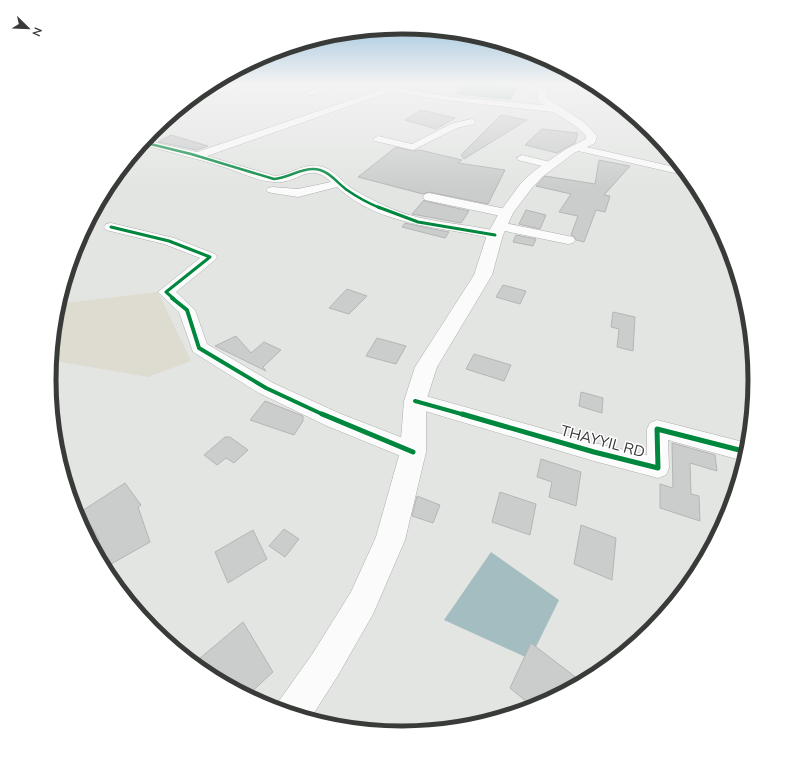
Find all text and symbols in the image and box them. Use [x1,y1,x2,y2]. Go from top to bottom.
north arrow [8,8,48,48]
text: N [29,25,45,38]
street label: THAYYIL RD [559,421,647,461]

